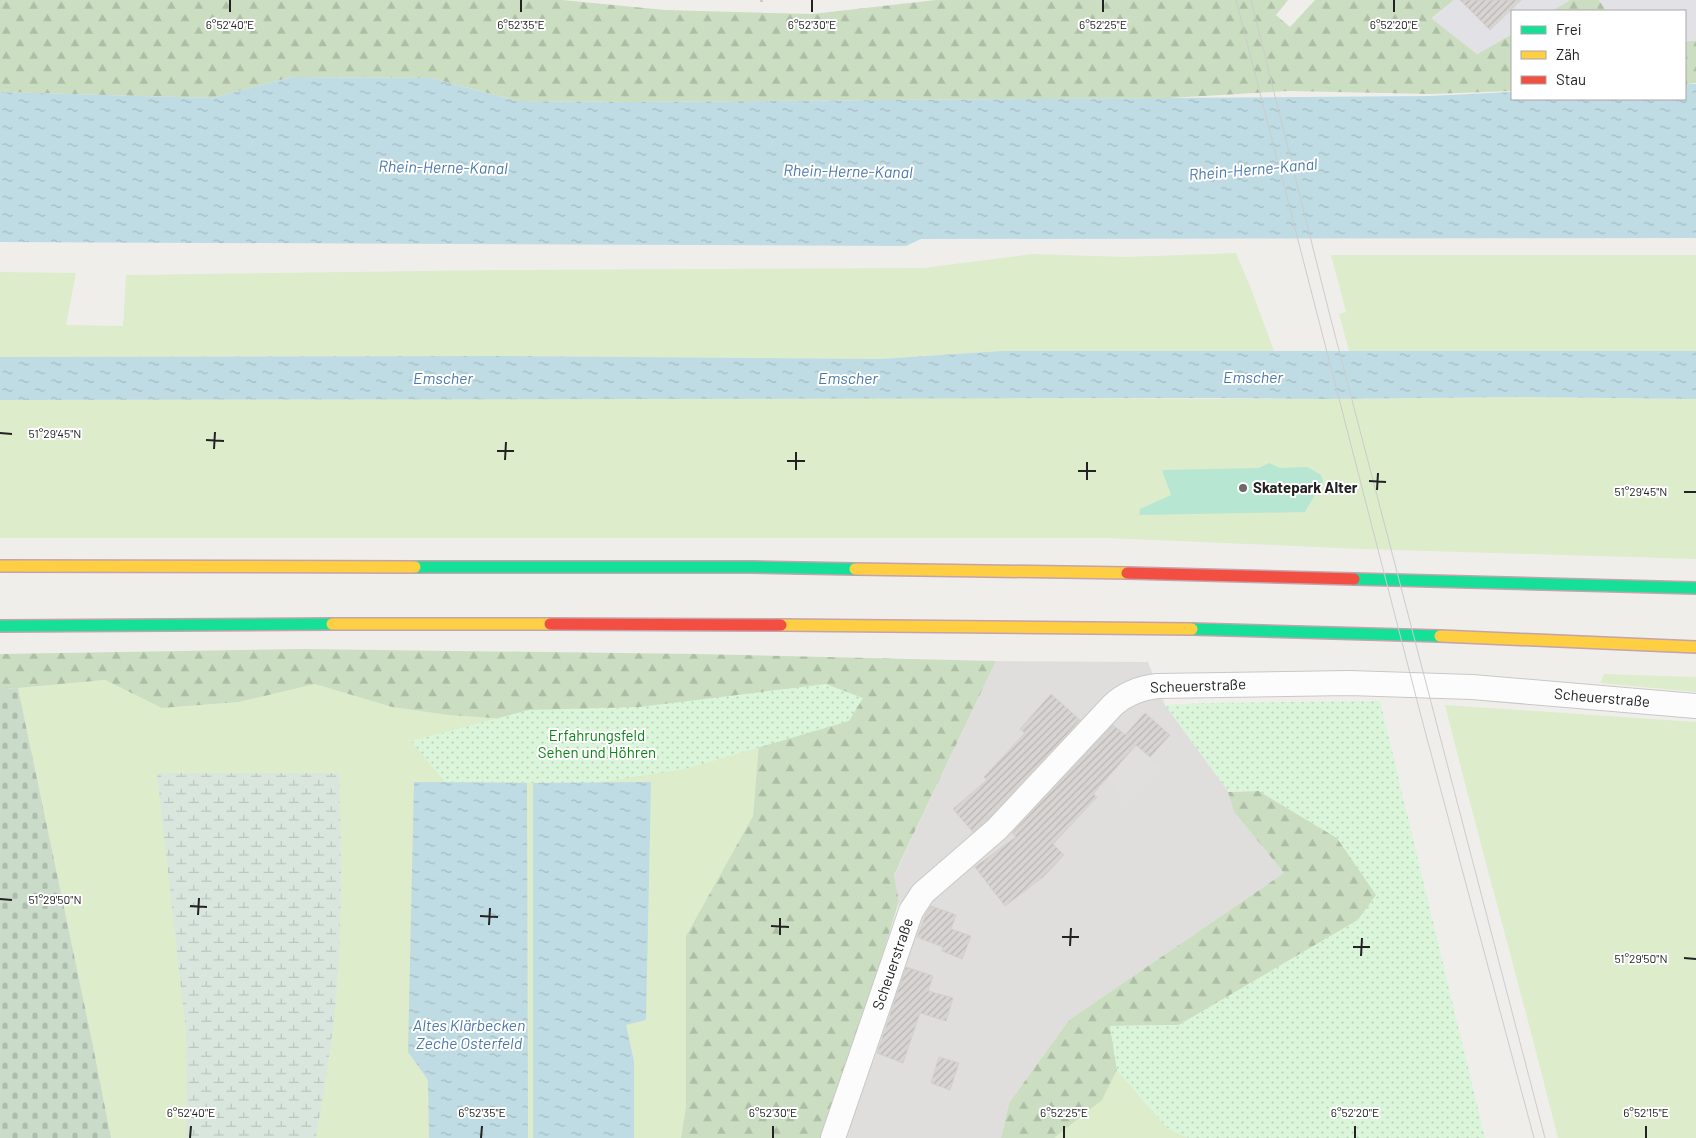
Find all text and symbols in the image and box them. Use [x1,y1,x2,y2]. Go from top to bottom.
legend [1511,10,1686,100]
text: 6°52'40"E [206,17,254,31]
text: 6°52'35"E [497,17,545,31]
text: 6°52'30"E [788,17,836,31]
text: 6°52'25"E [1079,17,1127,31]
text: 6°52'20"E [1370,17,1418,31]
text: Frei [1556,20,1582,38]
text: Zäh [1556,45,1580,63]
text: Stau [1556,70,1586,88]
water label: Rhein-Herne-Kanal [1188,153,1319,184]
water label: Rhein-Herne-Kanal [378,156,508,177]
water label: Rhein-Herne-Kanal [783,160,913,181]
water label: Emscher [1223,367,1284,386]
water label: Emscher [413,368,474,387]
water label: Emscher [818,368,879,387]
text: 51°29'45"N [29,426,81,440]
place label: Skatepark Alter [1253,478,1358,496]
marker: Skatepark Alter [1237,482,1249,494]
text: 51°29'45"N [1615,484,1667,498]
street label: Scheuerstraße [1150,674,1246,696]
street label: Scheuerstraße [1553,684,1651,710]
park label: Erfahrungsfeld Sehen und Höhren [538,726,656,761]
text: 51°29'50"N [28,892,82,906]
street label: Scheuerstraße [868,915,916,1012]
text: 51°29'50"N [1614,951,1668,965]
water label: Altes Klärbecken Zeche Osterfeld [413,1015,525,1052]
text: 6°52'40"E [167,1105,215,1119]
text: 6°52'35"E [458,1105,506,1119]
text: 6°52'30"E [749,1105,797,1119]
text: 6°52'25"E [1040,1105,1088,1119]
text: 6°52'20"E [1331,1105,1379,1119]
text: 6°52'15"E [1623,1105,1669,1119]

